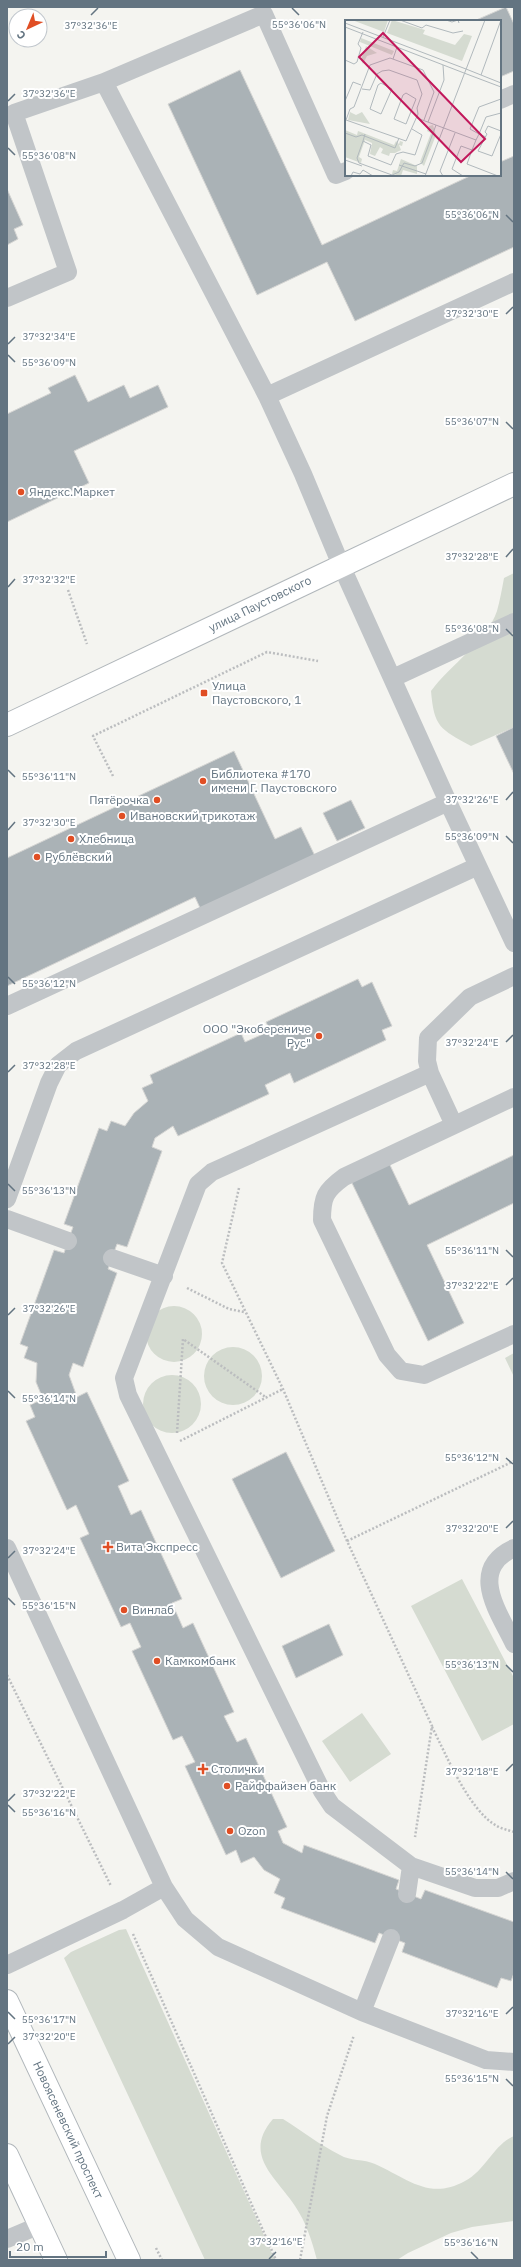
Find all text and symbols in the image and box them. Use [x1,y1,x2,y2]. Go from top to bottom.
north arrow [8,8,48,48]
text: 55°36'06"N [272,18,326,31]
text: 37°32'36"E [64,19,118,32]
inset map [345,20,501,176]
text: С [14,28,28,43]
text: 37°32'36"E [22,87,76,100]
text: 55°36'08"N [22,149,76,162]
text: 55°36'06"N [445,208,499,221]
text: 37°32'30"E [445,307,499,320]
text: 37°32'34"E [22,330,76,343]
text: 55°36'09"N [22,356,76,369]
text: 55°36'07"N [445,415,499,428]
place label: Яндекс.Маркет [29,484,115,499]
marker: Яндекс.Маркет [16,487,26,497]
text: 37°32'28"E [445,550,499,563]
street label: улица Паустовского [206,572,314,635]
text: 37°32'32"E [22,573,76,586]
text: 55°36'08"N [445,622,499,635]
place label: Улица Паустовского, 1 [212,678,301,707]
marker: Улица Паустовского, 1 [199,688,209,698]
place label: Библиотека #170 имени Г. Паустовского [211,766,337,795]
text: 55°36'11"N [22,770,76,783]
marker: Библиотека #170 имени Г. Паустовского [198,776,208,786]
place label: Пятёрочка [89,792,150,807]
text: 37°32'26"E [445,793,499,806]
marker: Пятёрочка [152,795,162,805]
place label: Ивановский трикотаж [130,808,255,823]
marker: Ивановский трикотаж [117,811,127,821]
text: 37°32'30"E [22,816,76,829]
text: 55°36'09"N [445,830,499,843]
place label: Хлебница [79,831,135,846]
marker: Хлебница [66,834,76,844]
place label: Рублёвский [45,849,112,864]
marker: Рублёвский [32,852,42,862]
text: 55°36'12"N [22,977,76,990]
place label: ООО "Экоберениче Рус" [203,1021,311,1050]
marker: ООО "Экоберениче Рус" [314,1031,324,1041]
text: 37°32'24"E [445,1036,499,1049]
text: 37°32'28"E [22,1059,76,1072]
text: 55°36'13"N [22,1184,76,1197]
text: 55°36'11"N [445,1244,499,1257]
text: 37°32'22"E [445,1279,499,1292]
text: 37°32'26"E [22,1302,76,1315]
text: 55°36'14"N [22,1392,76,1405]
text: 55°36'12"N [445,1451,499,1464]
text: 37°32'20"E [445,1522,499,1535]
place label: Вита Экспресс [116,1539,198,1554]
marker: Вита Экспресс [103,1542,113,1552]
text: 37°32'24"E [22,1544,76,1557]
text: 55°36'15"N [22,1599,76,1612]
place label: Винлаб [132,1602,174,1617]
marker: Винлаб [119,1605,129,1615]
place label: Камкомбанк [165,1653,236,1668]
marker: Камкомбанк [152,1656,162,1666]
text: 55°36'13"N [445,1658,499,1671]
place label: Столички [211,1761,265,1776]
marker: Столички [198,1764,208,1774]
text: 37°32'18"E [445,1765,499,1778]
place label: Райффайзен банк [235,1778,337,1793]
marker: Райффайзен банк [222,1781,232,1791]
text: 37°32'22"E [22,1787,76,1800]
text: 55°36'16"N [22,1806,76,1819]
place label: Ozon [238,1823,265,1838]
marker: Ozon [225,1826,235,1836]
text: 55°36'14"N [445,1865,499,1878]
text: 37°32'16"E [445,2007,499,2020]
text: 55°36'17"N [22,2013,76,2026]
text: 37°32'20"E [22,2030,76,2043]
street label: Новоясеневский проспект [30,2059,107,2201]
text: 55°36'15"N [445,2072,499,2085]
scale bar [10,2233,106,2259]
text: 37°32'16"E [249,2235,303,2248]
text: 55°36'16"N [444,2236,498,2249]
text: 20 m [16,2239,44,2254]

